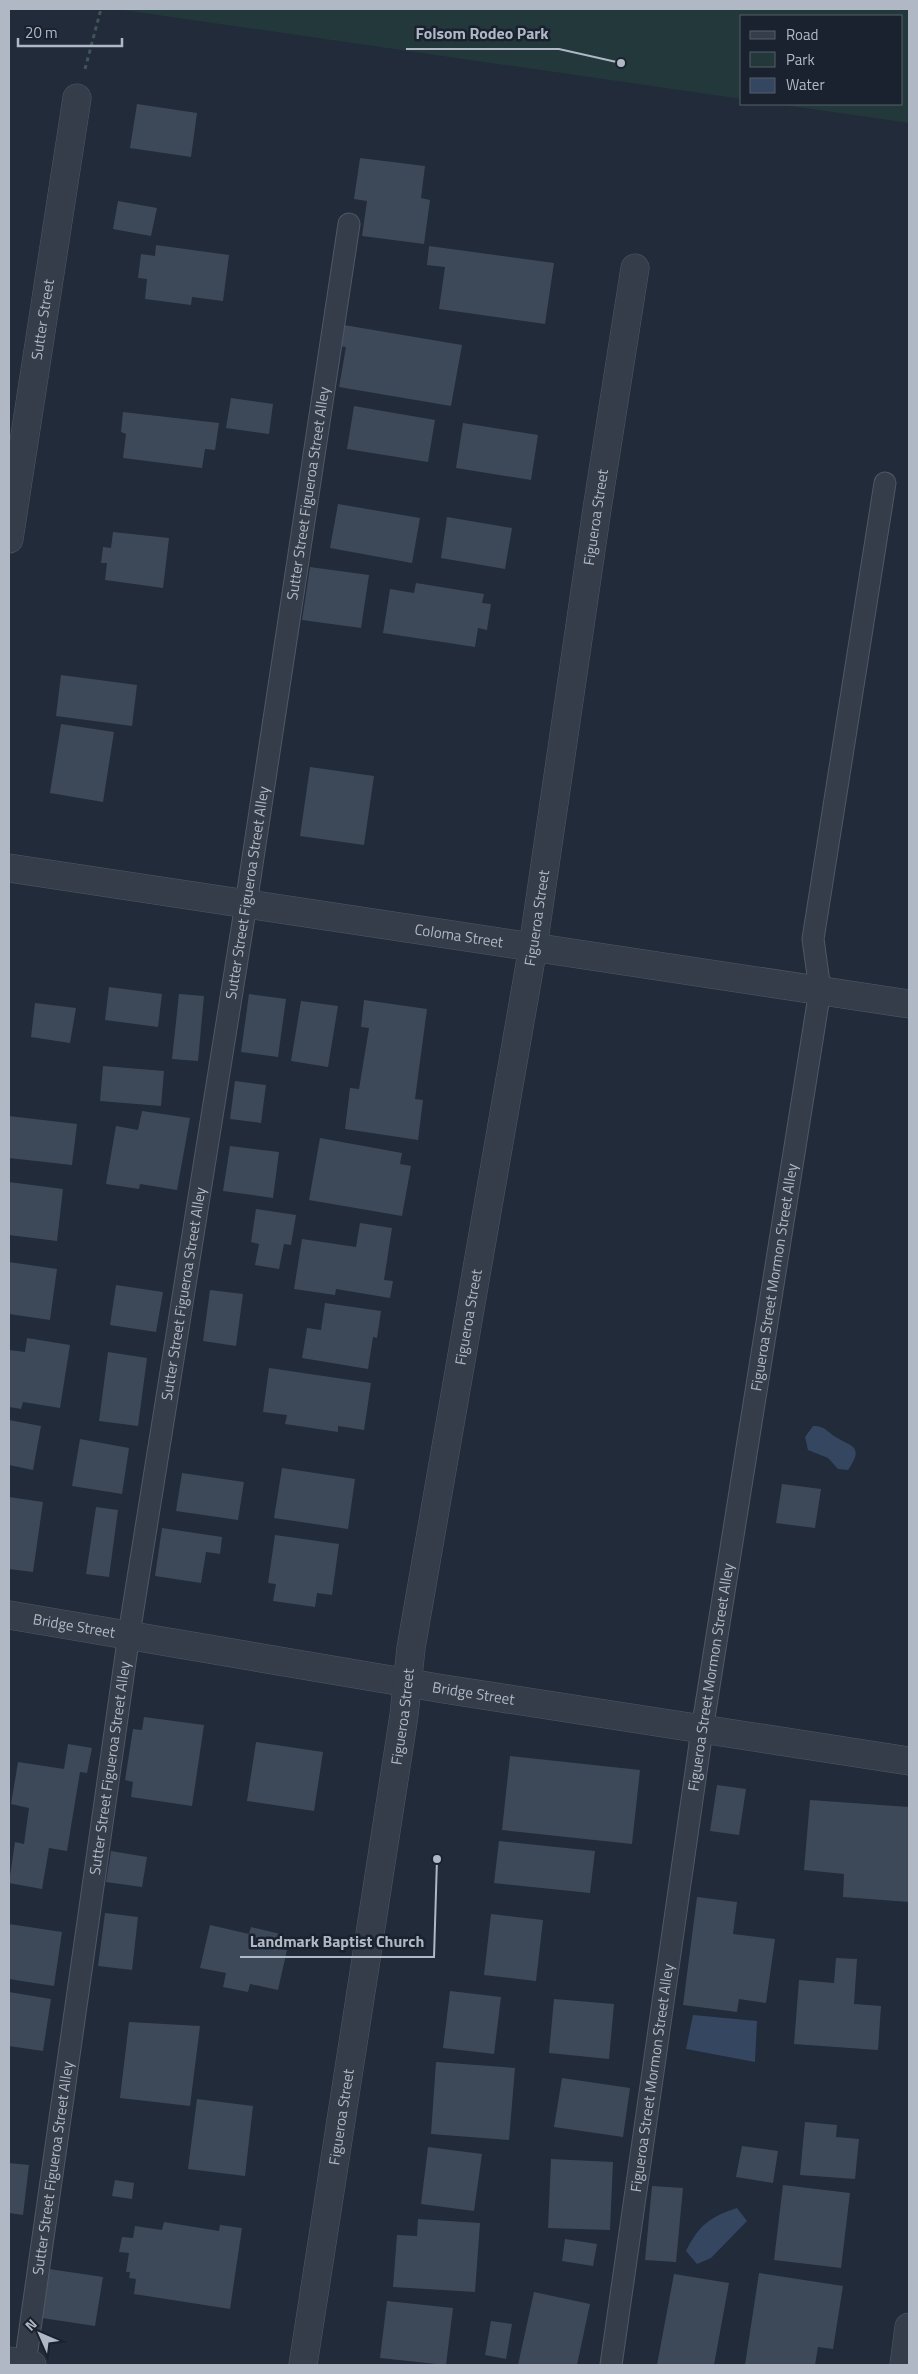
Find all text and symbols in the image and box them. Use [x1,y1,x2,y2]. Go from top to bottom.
scale bar [18,15,121,47]
legend [740,15,903,105]
callout: Folsom Rodeo Park [406,18,559,49]
text: 20 m [25,21,58,44]
text: Folsom Rodeo Park [415,21,549,45]
text: Road [786,23,818,46]
text: Park [786,48,815,71]
text: Water [786,73,825,96]
street label: Sutter Street [25,277,60,362]
street label: Sutter Street Figueroa Street Alley [280,385,335,602]
street label: Figueroa Street [577,467,614,567]
street label: Sutter Street Figueroa Street Alley [219,784,275,1001]
street label: Figueroa Street [518,868,555,968]
street label: Coloma Street [413,917,506,954]
street label: Figueroa Street Mormon Street Alley [744,1162,803,1393]
street label: Sutter Street Figueroa Street Alley [155,1185,211,1402]
street label: Figueroa Street [448,1267,488,1367]
street label: Figueroa Street Mormon Street Alley [681,1562,739,1793]
street label: Bridge Street [31,1607,118,1644]
street label: Sutter Street Figueroa Street Alley [83,1660,136,1876]
street label: Figueroa Street [384,1667,420,1766]
street label: Bridge Street [431,1675,517,1711]
callout: Landmark Baptist Church [240,1926,434,1957]
text: Landmark Baptist Church [250,1929,424,1953]
street label: Figueroa Street Mormon Street Alley [624,1962,679,2194]
street label: Sutter Street Figueroa Street Alley [26,2060,79,2276]
street label: Figueroa Street [322,2067,360,2167]
north arrow [15,2309,65,2359]
text: N [20,2314,41,2335]

